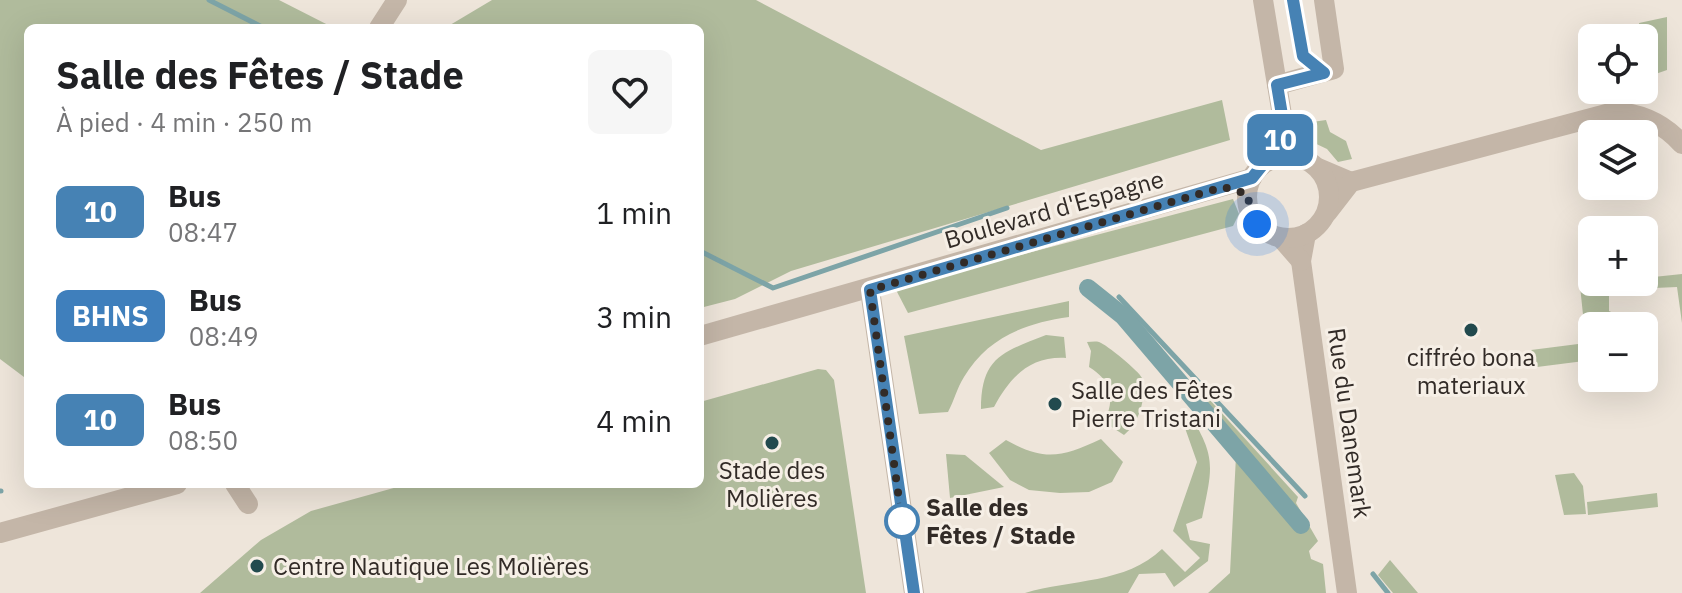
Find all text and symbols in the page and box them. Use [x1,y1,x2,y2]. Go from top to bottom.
map controls [1578,24,1658,392]
button: locate [1578,24,1658,104]
text: Salle des Fêtes / Stade [56,50,464,99]
button: heart [588,50,672,134]
text: À pied · 4 min · 250 m [56,105,313,139]
line badge: 10 [1244,114,1316,166]
button: layers [1578,120,1658,200]
text: 10 [1263,121,1297,158]
street label: Boulevard d'Espagne [941,162,1167,256]
text: Bus [168,176,221,215]
text: 10 [83,193,117,230]
text: 1 min [596,193,672,232]
your location [1237,204,1277,244]
text: 08:47 [168,215,238,249]
button: + [1578,216,1658,296]
text: Bus [189,280,242,319]
text: BHNS [72,297,149,334]
text: 3 min [596,297,672,336]
button: − [1578,312,1658,392]
text: 08:49 [189,319,259,353]
marker: ciffréo bona materiaux [1462,321,1480,339]
street label: Rue du Danemark [1321,326,1379,521]
place label: ciffréo bona materiaux [1407,341,1535,401]
place label: Salle des Fêtes Pierre Tristani [1071,374,1233,434]
text: Bus [168,384,221,423]
marker: Salle des Fêtes Pierre Tristani [1046,395,1064,413]
text: 10 [83,401,117,438]
text: 4 min [596,401,672,440]
text: 08:50 [168,423,238,457]
marker: Stade des Molières [763,434,781,452]
place label: Stade des Molières [719,454,825,514]
place label: Salle des Fêtes / Stade [926,491,1076,551]
marker: Salle des Fêtes / Stade [885,504,919,538]
place label: Centre Nautique Les Molières [273,550,589,582]
marker: Centre Nautique Les Molières [248,557,266,575]

